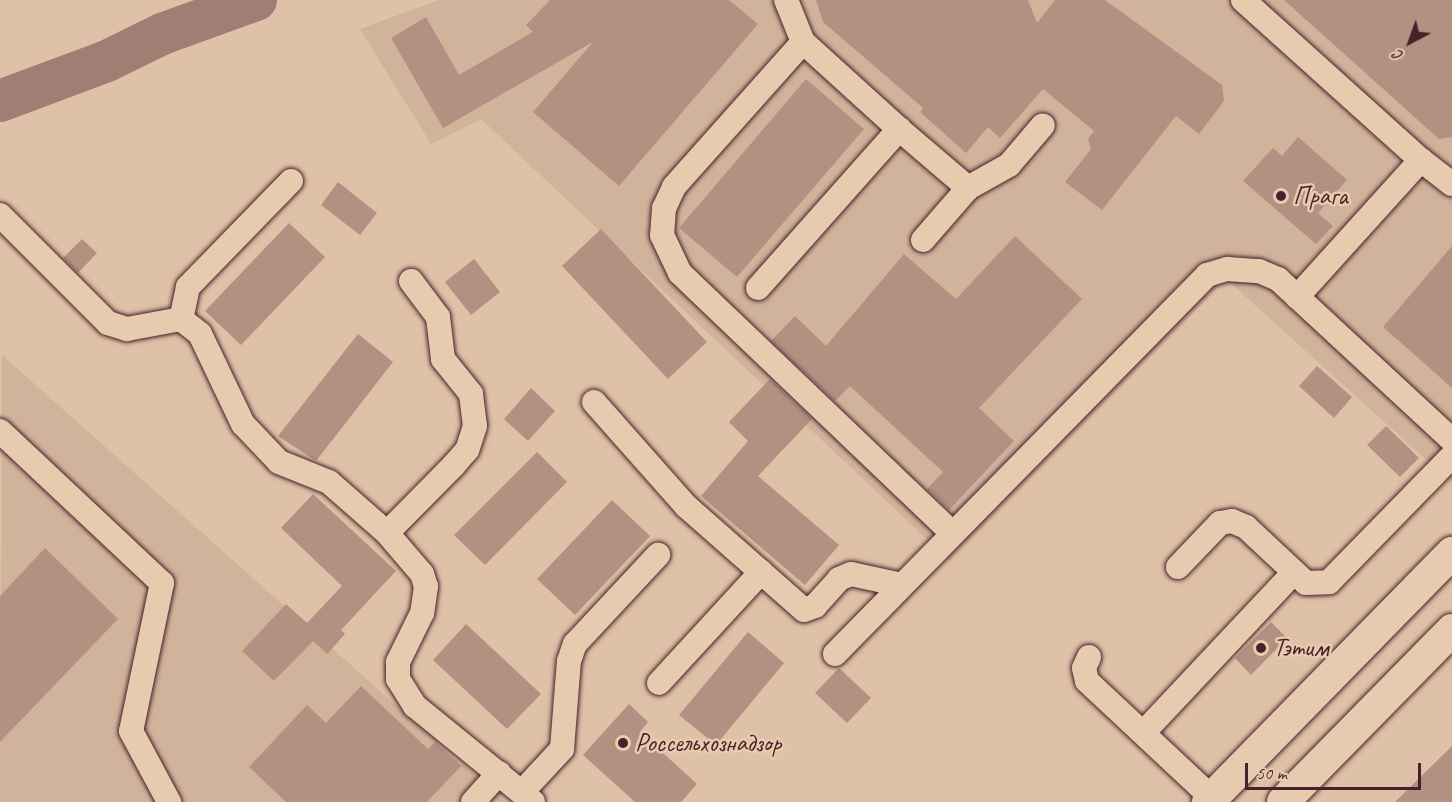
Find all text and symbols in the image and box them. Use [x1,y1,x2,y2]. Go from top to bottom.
north arrow [1380,12,1440,72]
text: С [1389,45,1408,66]
place label: Прага [1293,180,1348,212]
marker: Прага [1274,189,1288,203]
place label: Тэтим [1273,632,1328,664]
marker: Тэтим [1254,641,1268,655]
place label: Россельхознадзор [635,727,781,759]
marker: Россельхознадзор [616,736,630,750]
scale bar [1248,751,1424,789]
text: 50 m [1256,762,1287,784]

